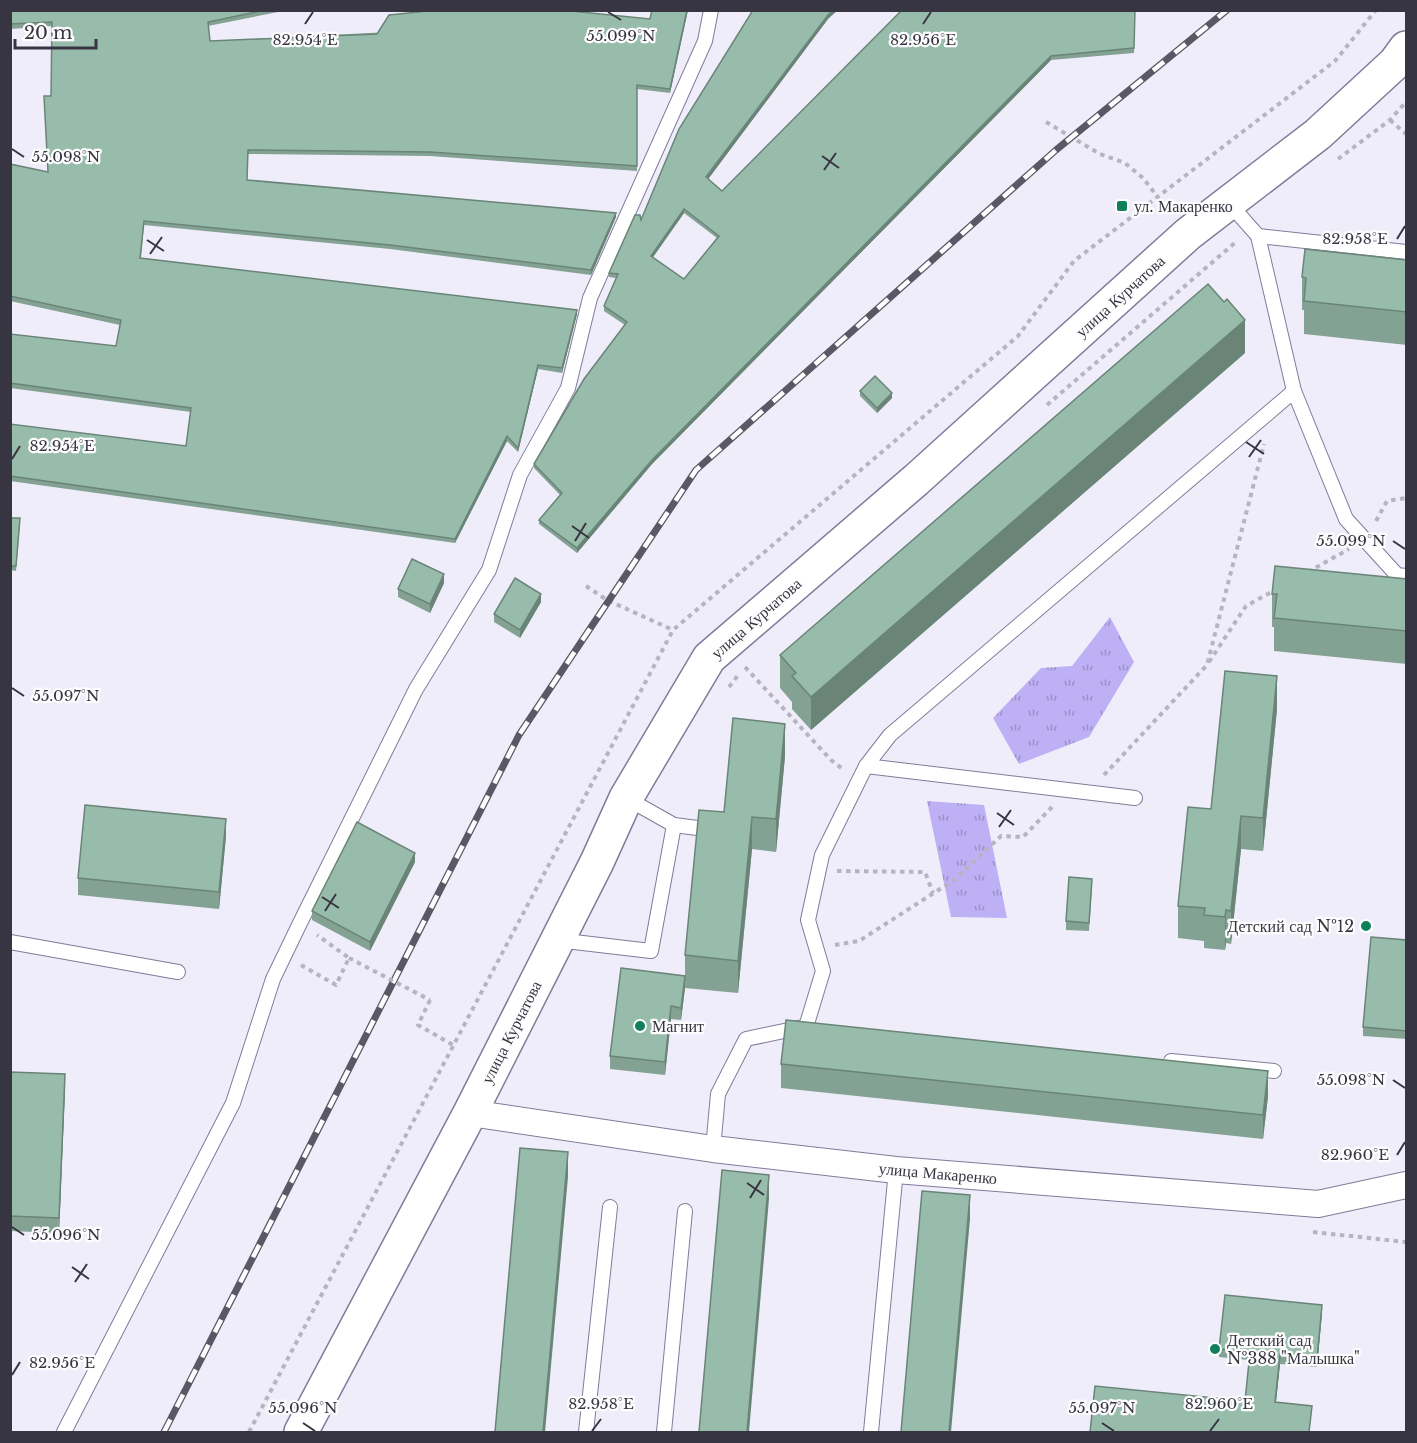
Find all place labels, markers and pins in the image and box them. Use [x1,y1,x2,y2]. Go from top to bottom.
place label: ул. Макаренко [1134,196,1233,216]
marker: ул. Макаренко [1115,199,1129,213]
place label: Детский сад №12 [1227,916,1354,936]
marker: Детский сад №12 [1359,919,1373,933]
place label: Магнит [652,1016,704,1036]
marker: Магнит [633,1019,647,1033]
place label: Детский сад №388 "Малышка" [1227,1330,1360,1368]
marker: Детский сад №388 "Малышка" [1208,1342,1222,1356]

